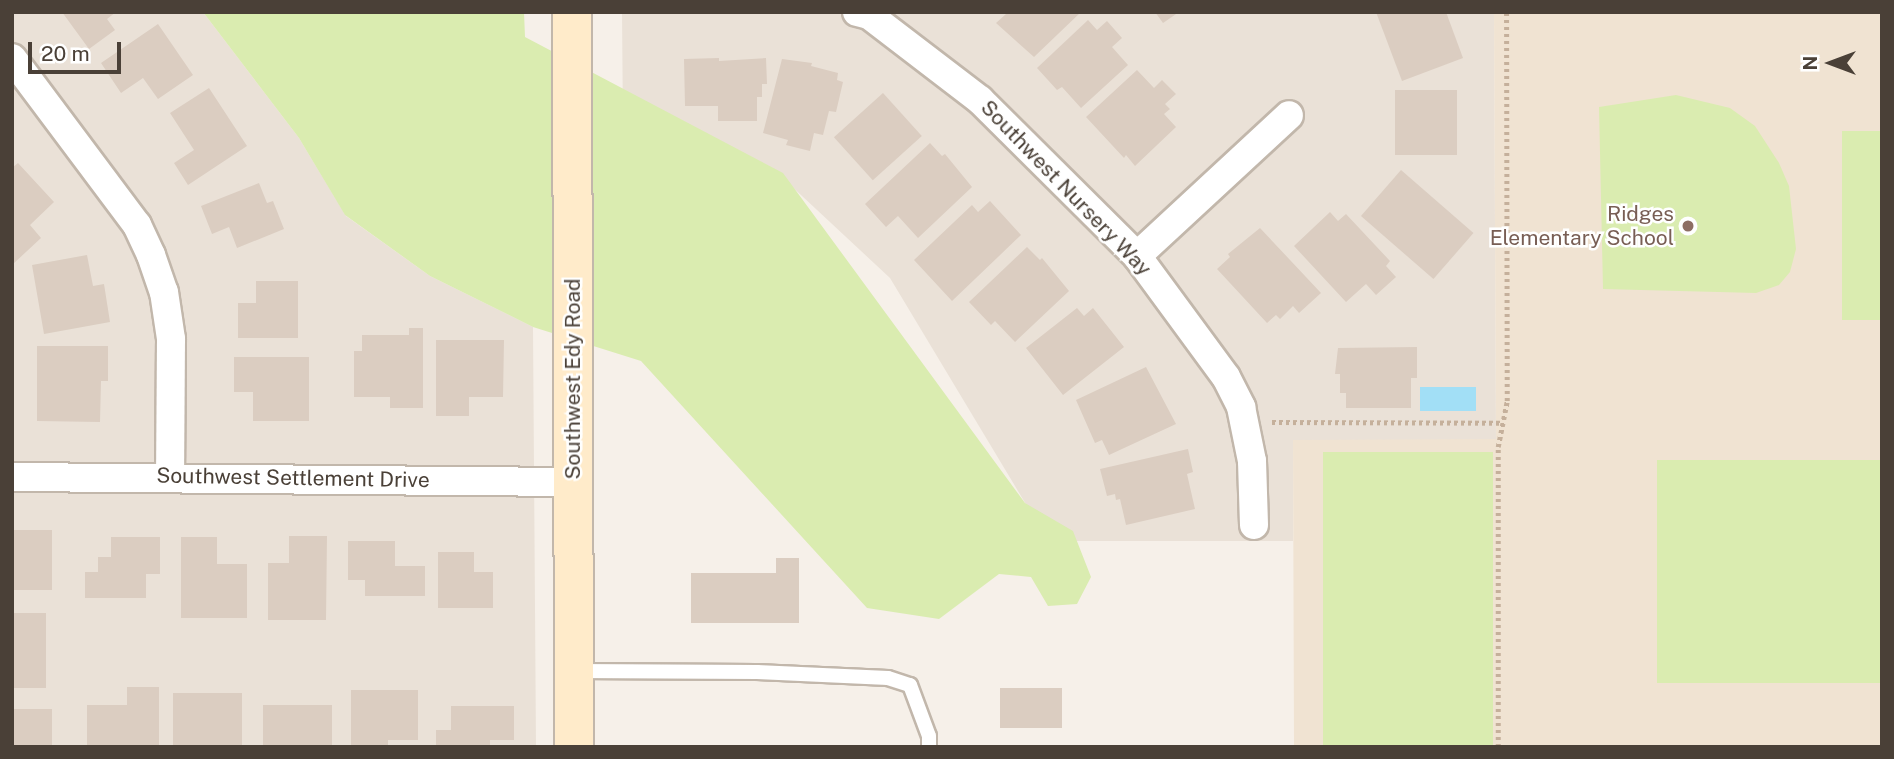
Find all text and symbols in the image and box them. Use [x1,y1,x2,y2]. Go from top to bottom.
scale bar [32,28,124,72]
north arrow [1796,28,1866,98]
text: 20 m [41,41,90,66]
text: N [1799,56,1821,70]
street label: Southwest Nursery Way [975,95,1157,281]
place label: Ridges Elementary School [1490,201,1674,251]
marker: Ridges Elementary School [1680,218,1696,234]
street label: Southwest Edy Road [560,278,586,480]
street label: Southwest Settlement Drive [156,463,430,493]

